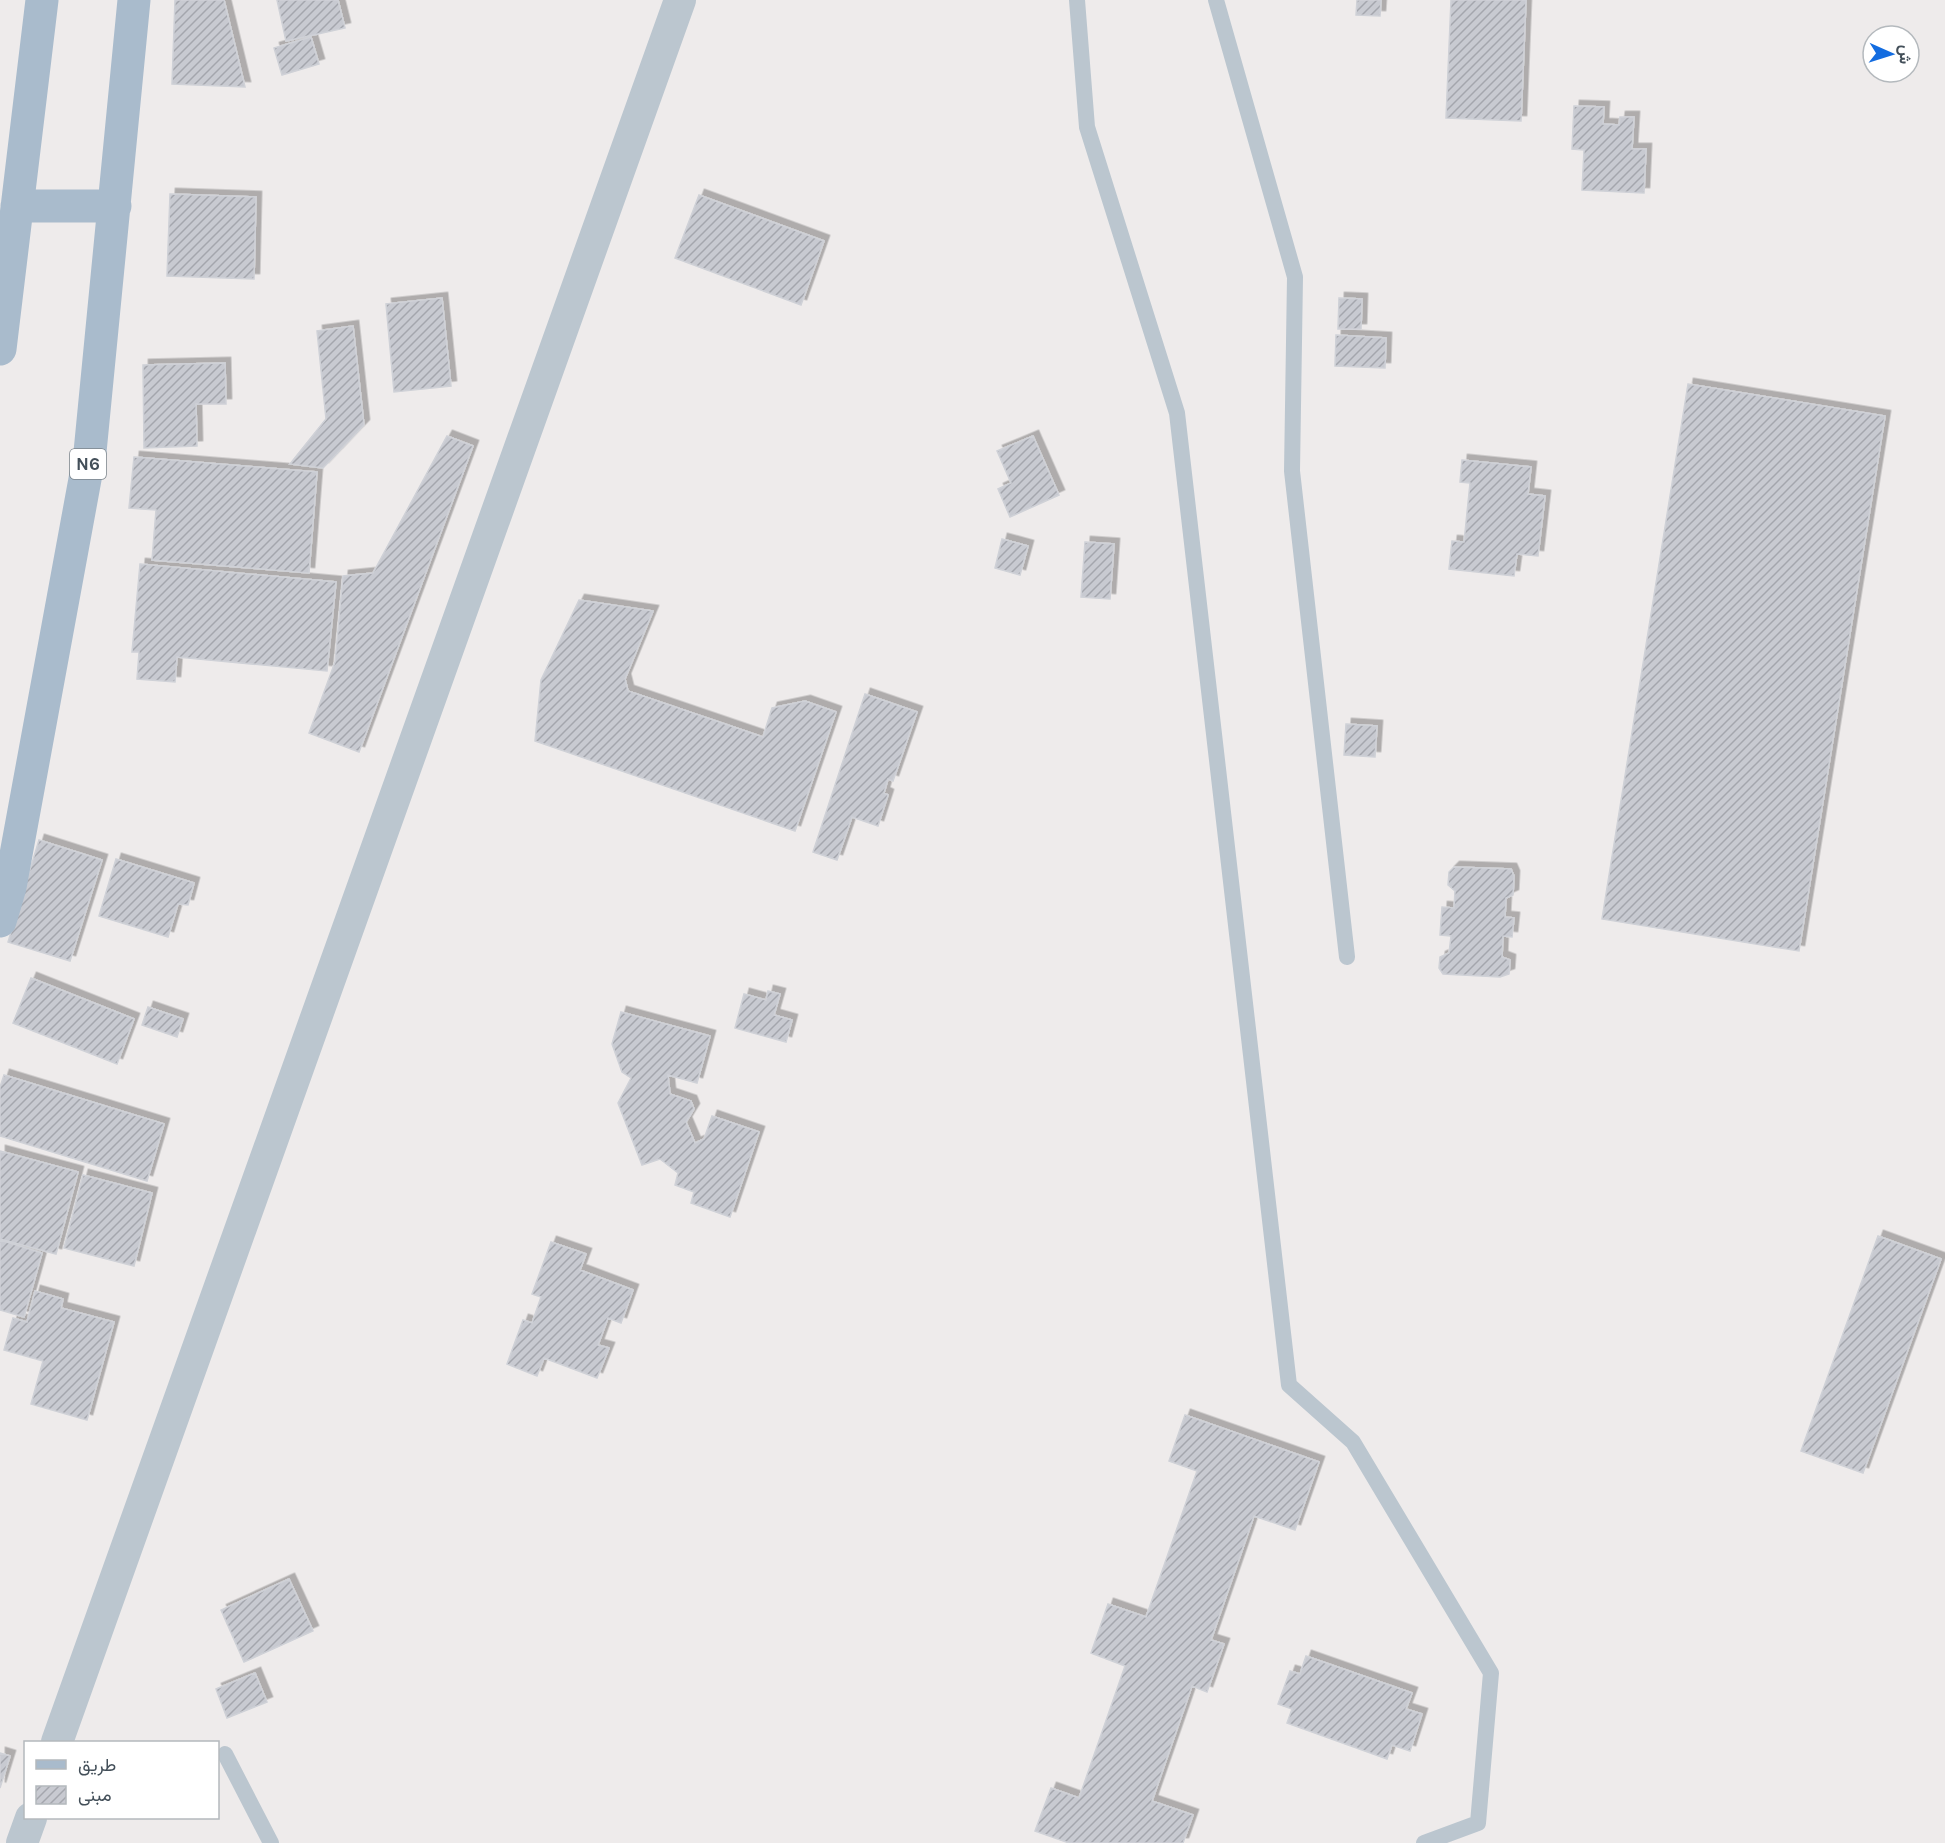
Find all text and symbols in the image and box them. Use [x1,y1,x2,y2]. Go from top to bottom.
north arrow [1861,24,1921,84]
text: ش [1895,45,1915,65]
road number: N6 [70,449,106,479]
legend [24,1741,219,1819]
text: طريق [78,1754,116,1776]
text: مبنى [78,1784,112,1806]

